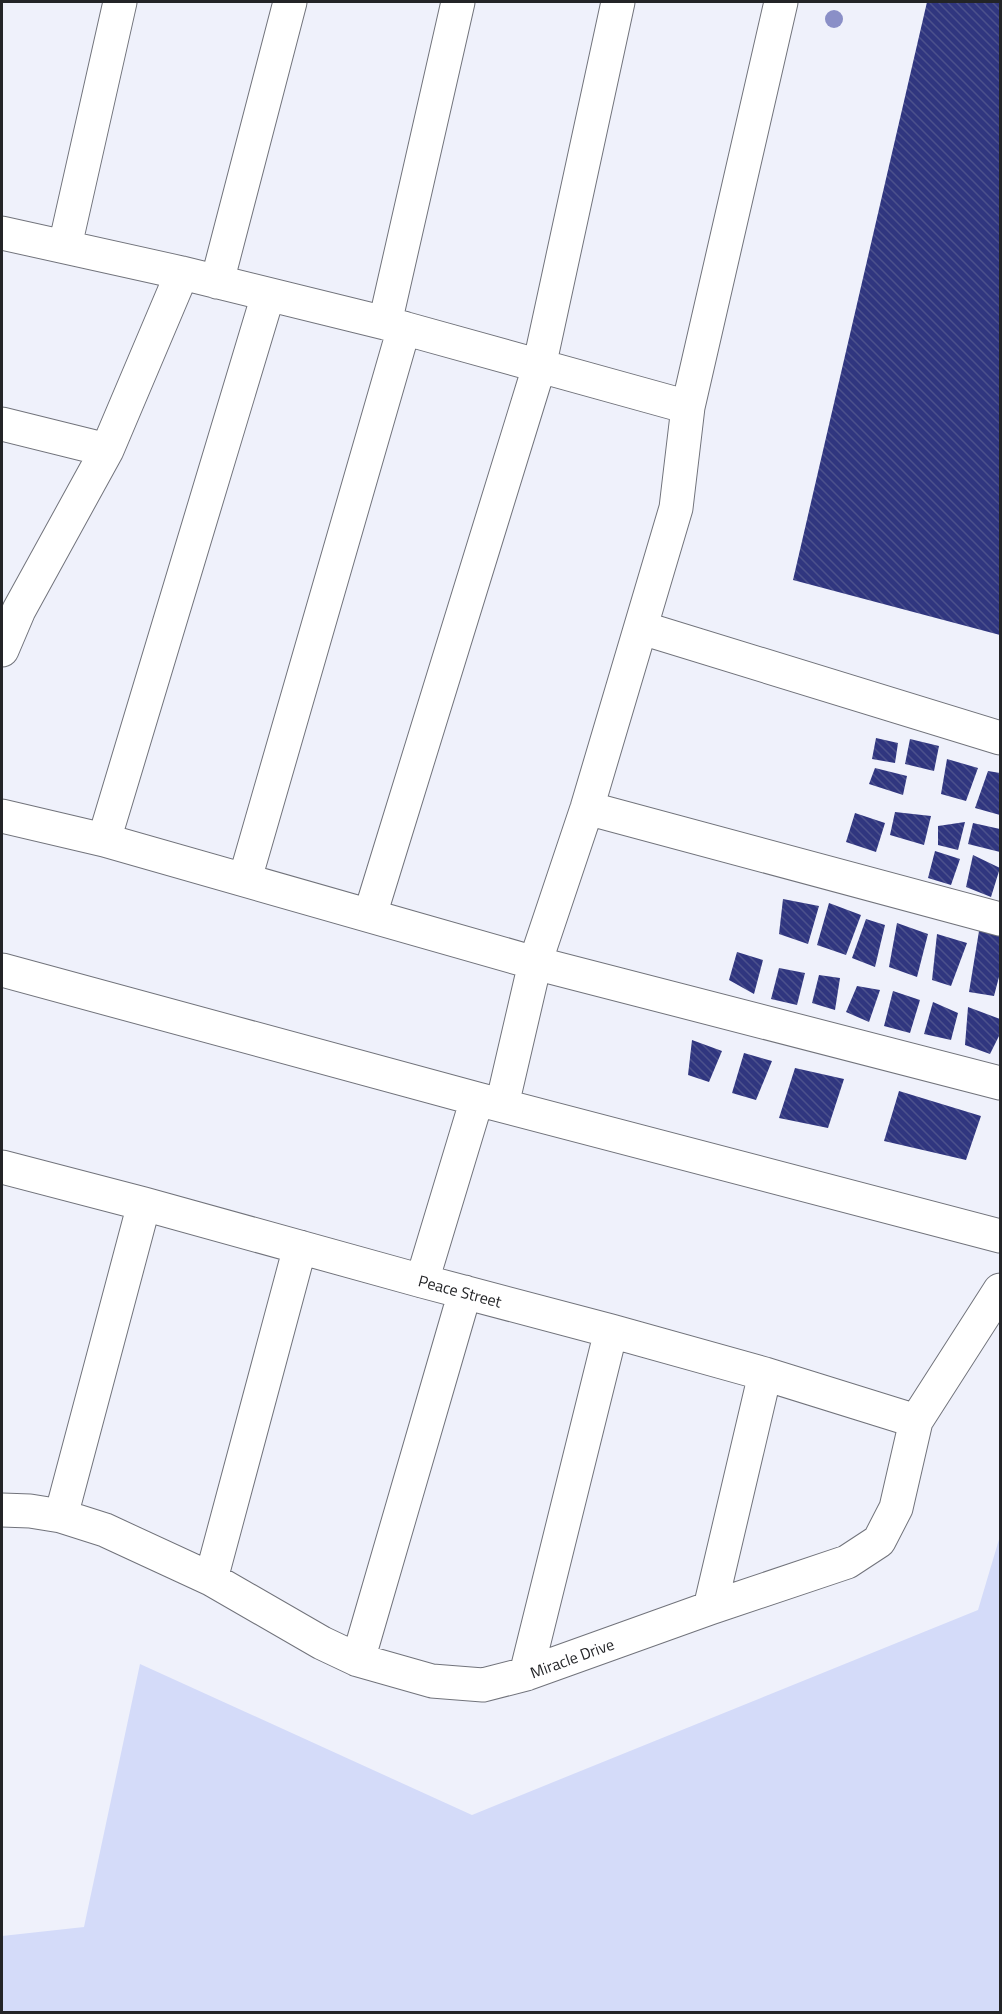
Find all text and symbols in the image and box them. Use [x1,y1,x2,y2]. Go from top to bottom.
street label: Peace Street [416,1268,505,1314]
street label: Miracle Drive [527,1632,617,1684]

